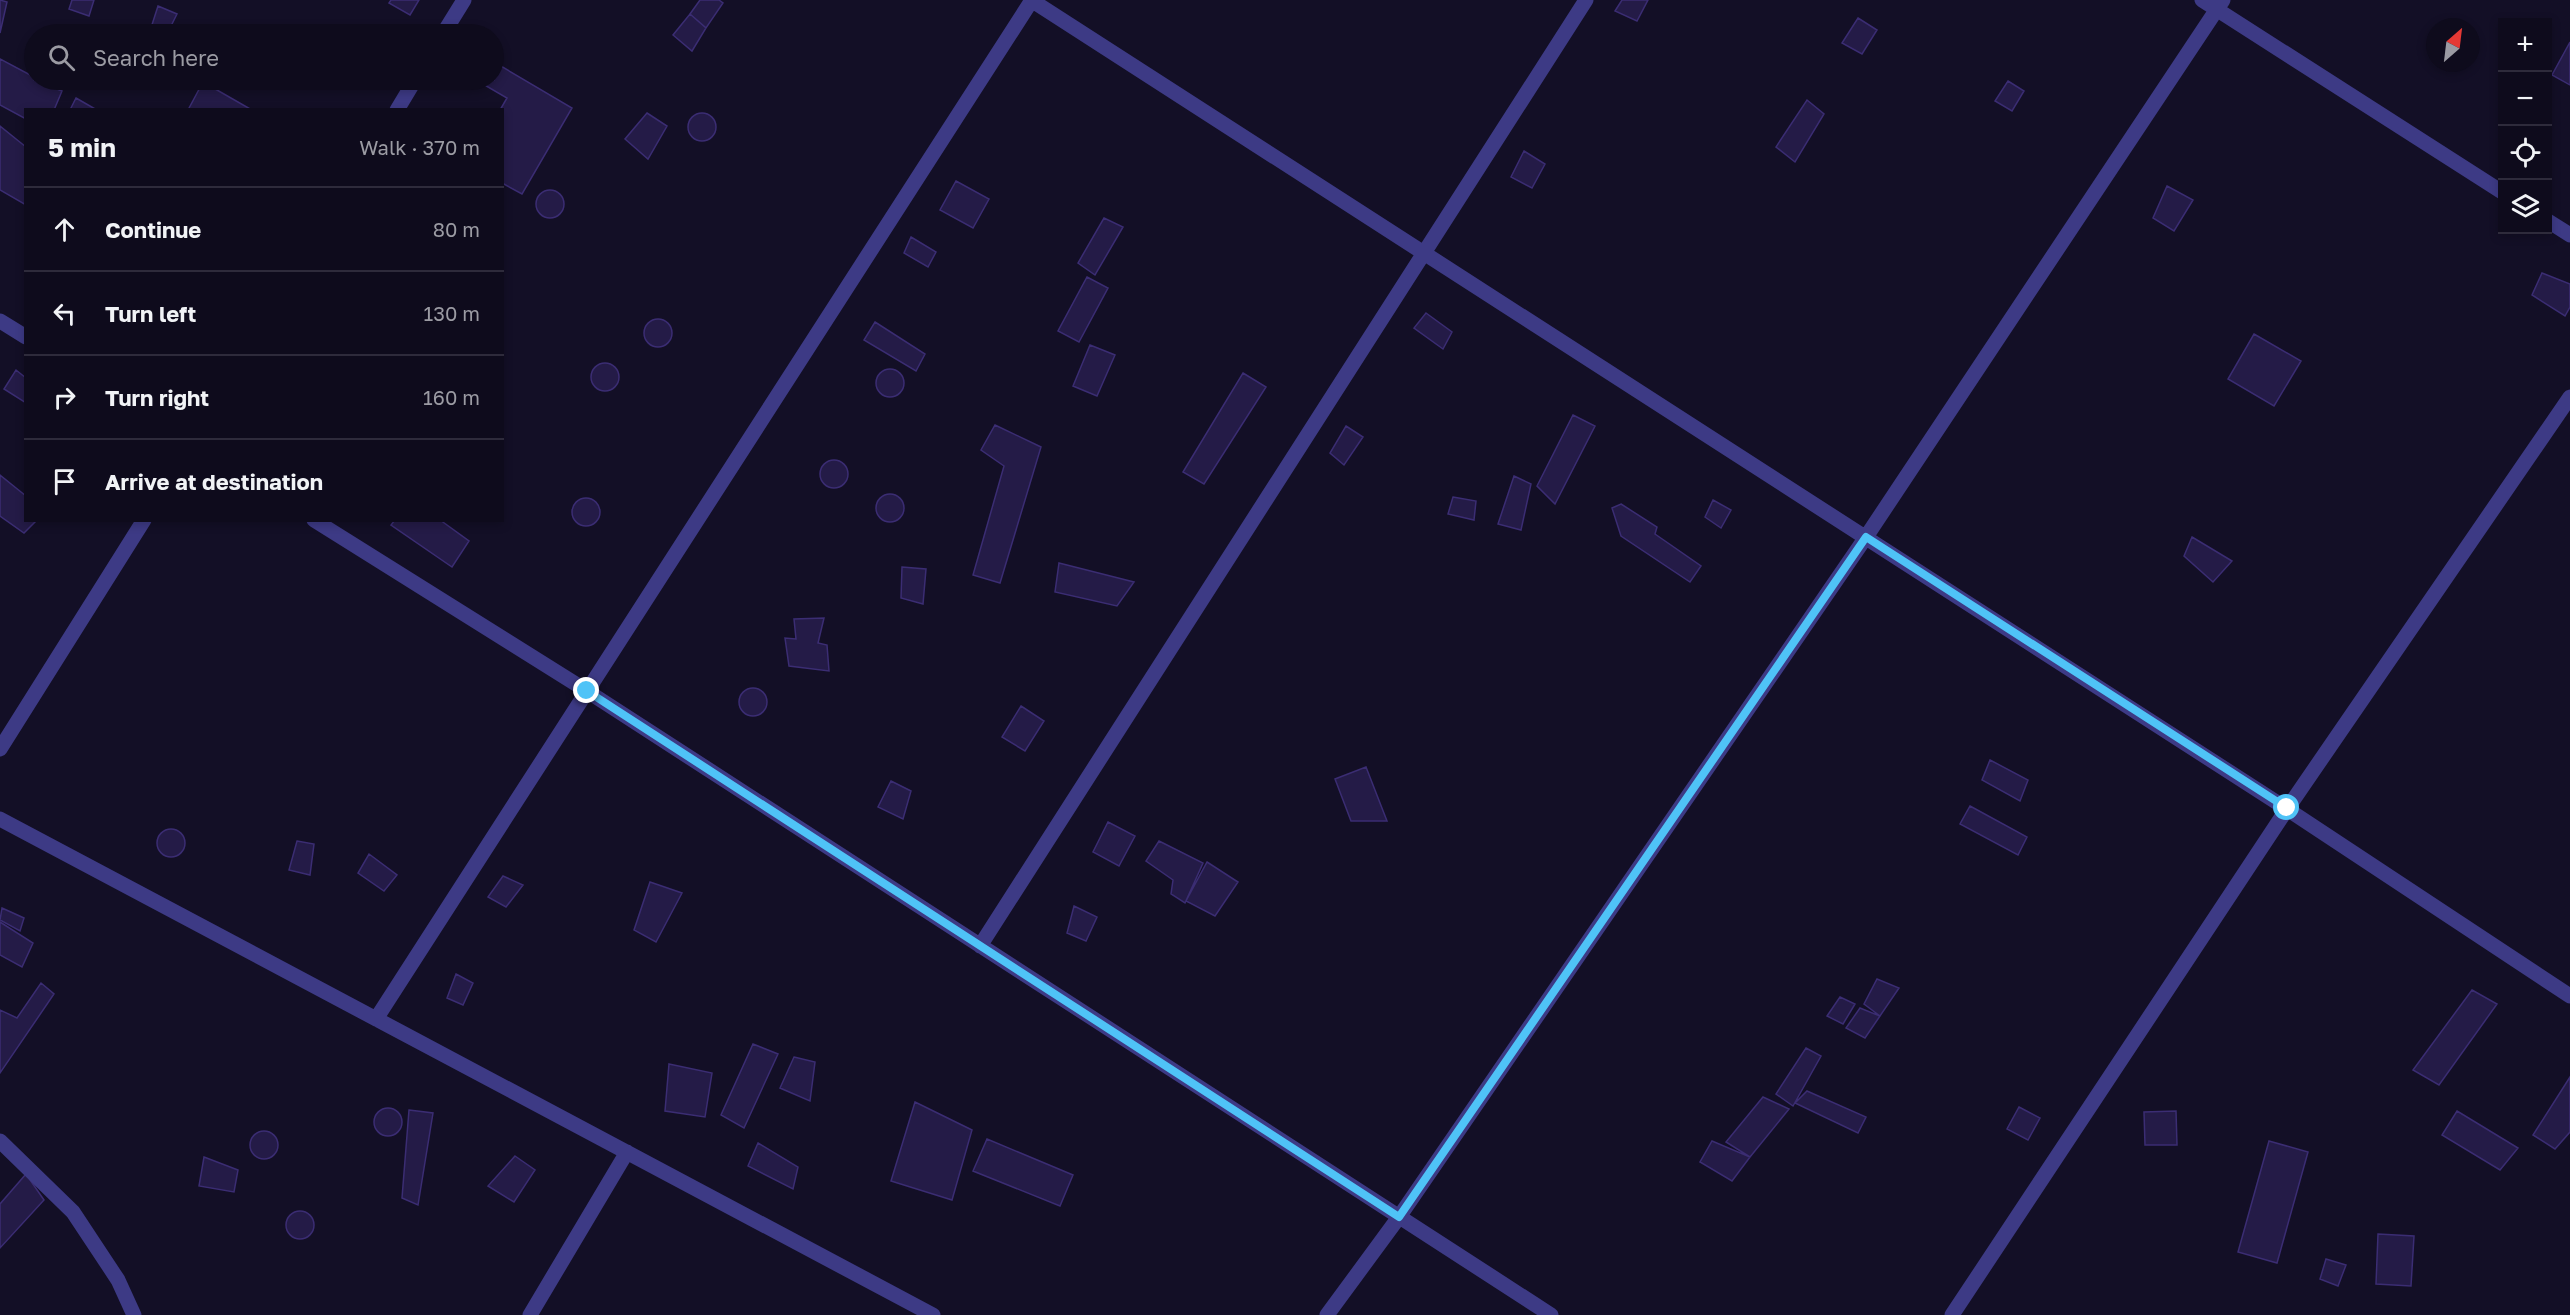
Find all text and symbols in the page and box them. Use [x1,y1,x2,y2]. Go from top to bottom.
north arrow [2426,18,2480,72]
map controls [2498,18,2552,234]
button: + [2498,18,2552,72]
search box [24,24,504,90]
icon: search [45,41,78,74]
text: Search here [93,44,219,71]
button: − [2498,72,2552,126]
button: locate [2498,126,2552,180]
text: 5 min [48,132,116,163]
text: Walk · 370 m [359,135,480,159]
button: layers [2498,180,2552,234]
icon: ahead [48,213,81,246]
text: Continue [105,216,201,243]
text: 80 m [433,217,480,241]
icon: left [48,297,81,330]
text: Turn left [105,300,196,327]
text: 130 m [424,301,480,325]
icon: right [48,381,81,414]
text: Turn right [105,384,209,411]
text: 160 m [423,385,480,409]
icon: arrive [48,465,81,498]
text: Arrive at destination [105,468,323,495]
route end [573,677,599,703]
route start [2273,794,2299,820]

